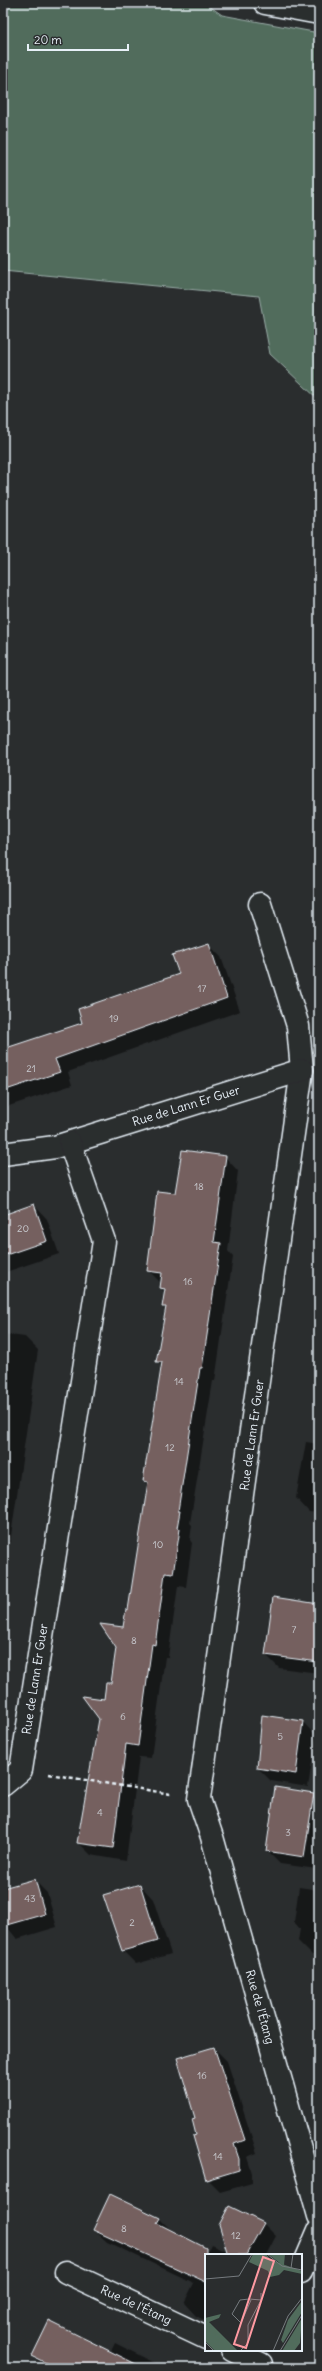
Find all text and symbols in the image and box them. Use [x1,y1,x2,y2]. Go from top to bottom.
scale bar [28,26,128,52]
text: 20 m [34,32,62,47]
house number: 17 [198,982,207,995]
house number: 19 [109,1012,119,1025]
house number: 21 [26,1062,36,1075]
street label: Rue de Lann Er Guer [130,1082,242,1129]
house number: 18 [194,1180,204,1193]
house number: 20 [17,1222,29,1235]
house number: 16 [183,1275,193,1288]
house number: 14 [174,1375,184,1388]
street label: Rue de Lann Er Guer [236,1378,267,1491]
house number: 12 [165,1441,175,1454]
house number: 10 [153,1538,163,1551]
street label: Rue de Lann Er Guer [18,1622,51,1735]
house number: 7 [292,1623,297,1636]
house number: 8 [131,1634,137,1647]
house number: 6 [120,1710,126,1723]
house number: 5 [277,1730,283,1743]
house number: 4 [97,1806,103,1819]
house number: 3 [285,1826,291,1839]
house number: 43 [24,1892,36,1905]
house number: 2 [129,1916,135,1929]
street label: Rue de l'Étang [243,1968,278,2046]
house number: 16 [197,2069,207,2082]
house number: 14 [213,2150,223,2163]
house number: 8 [121,2222,127,2235]
house number: 12 [231,2229,241,2242]
inset map [205,2254,302,2351]
street label: Rue de l'Étang [98,2282,174,2328]

